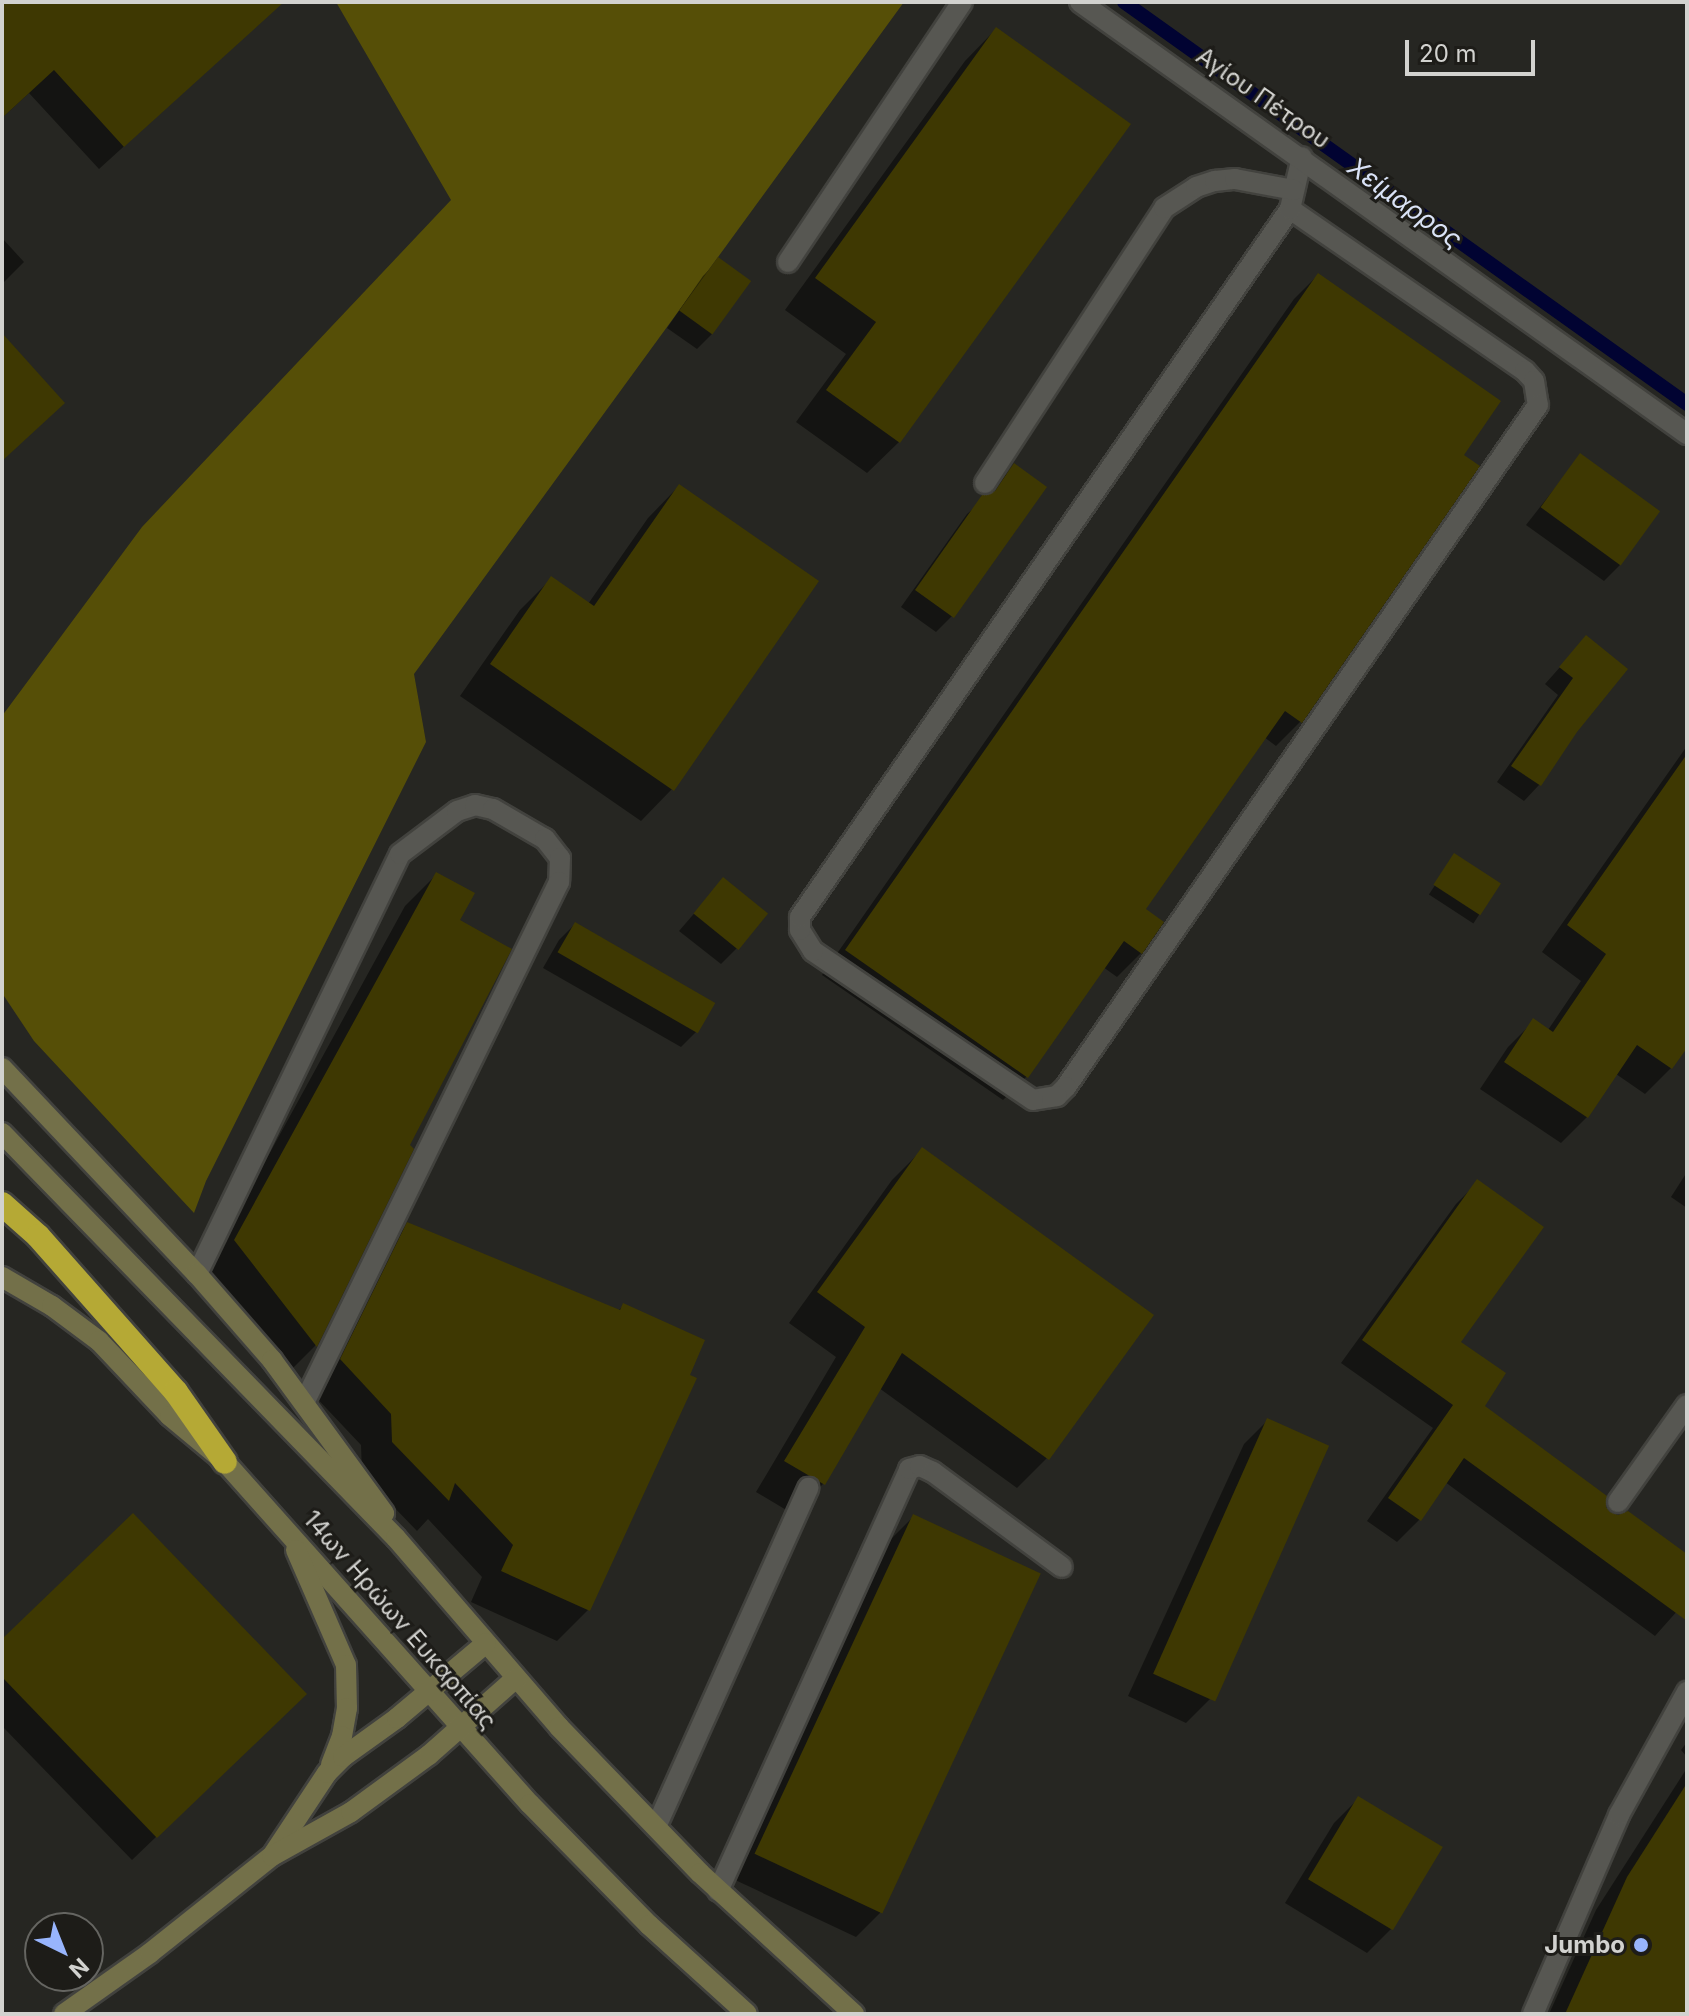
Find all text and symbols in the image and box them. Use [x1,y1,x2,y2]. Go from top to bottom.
scale bar [1409,24,1539,74]
text: 20 m [1419,39,1477,68]
street label: Αγίου Πέτρου [1191,41,1335,155]
water label: Χείμαρρος [1342,151,1468,255]
street label: 14ων Ηρώων Ευκαρπίας [297,1505,503,1735]
north arrow [24,1912,104,1992]
place label: Jumbo [1544,1931,1625,1959]
marker: Jumbo [1632,1936,1650,1954]
text: N [64,1953,94,1983]

